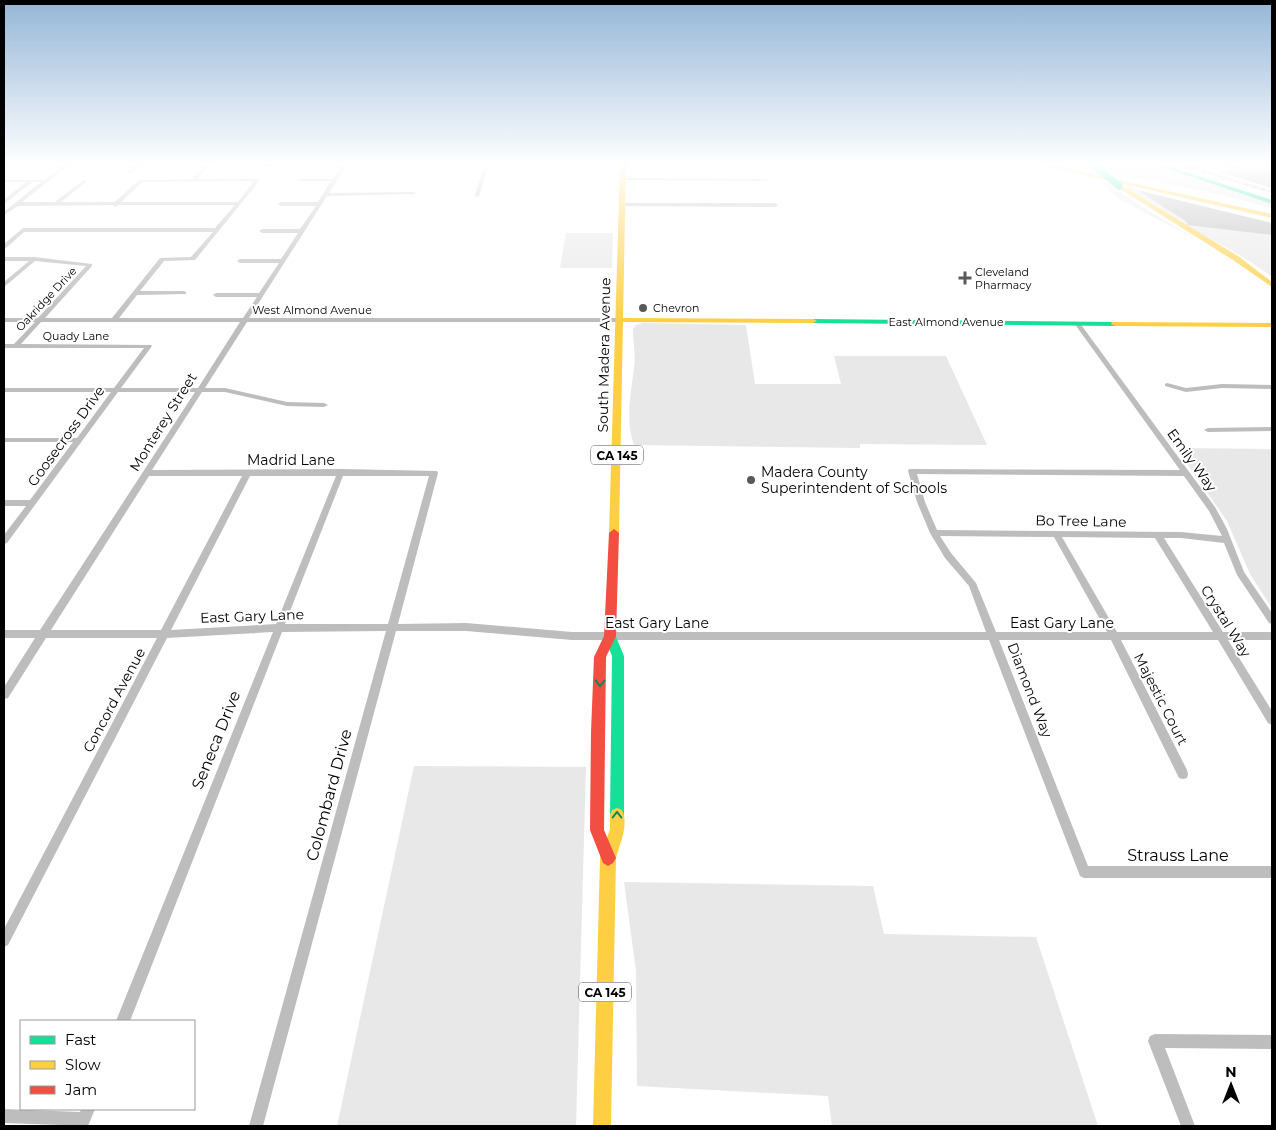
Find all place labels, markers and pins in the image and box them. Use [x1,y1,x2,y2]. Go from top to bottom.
place label: Cleveland Pharmacy [975,265,1031,292]
marker: Cleveland Pharmacy [959,272,971,284]
place label: Chevron [653,301,699,315]
marker: Chevron [637,302,649,314]
place label: Madera County Superintendent of Schools [761,463,947,497]
marker: Madera County Superintendent of Schools [745,474,757,486]

